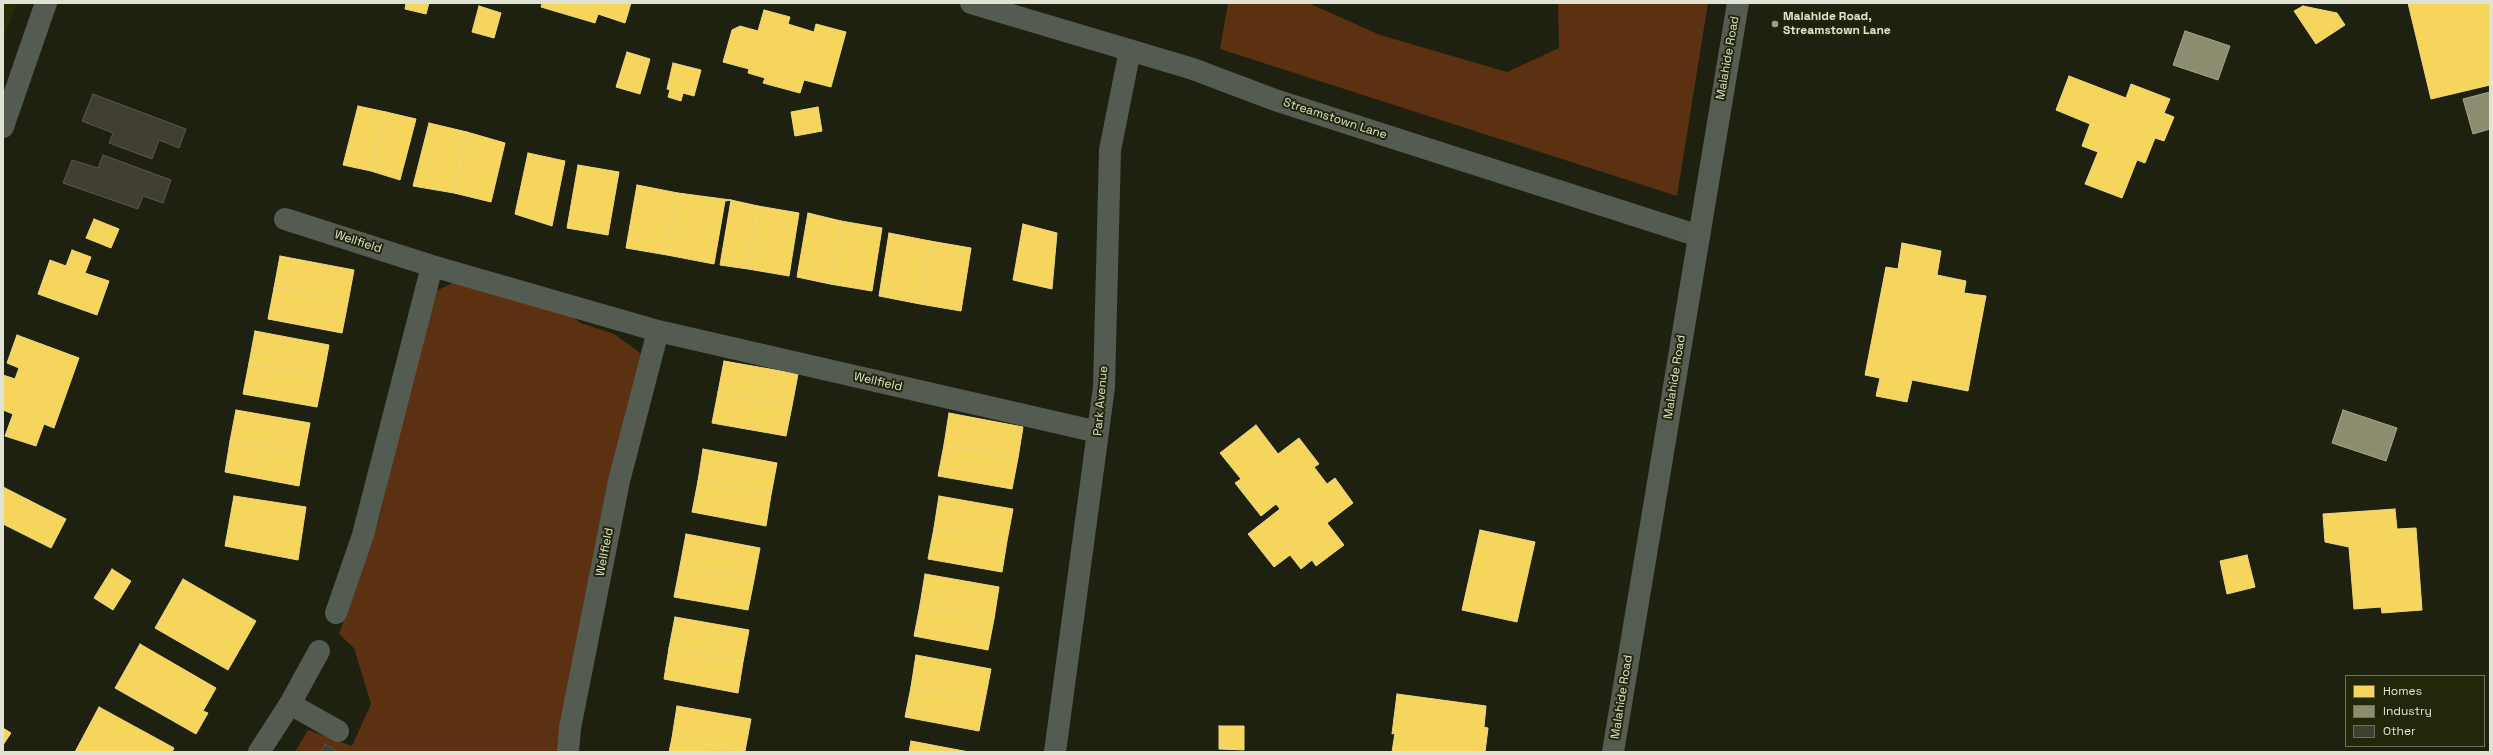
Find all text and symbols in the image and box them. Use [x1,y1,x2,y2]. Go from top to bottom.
place label: Malahide Road, Streamstown Lane [1783,10,1891,38]
street label: Malahide Road [1714,15,1742,101]
marker: Malahide Road, Streamstown Lane [1770,19,1780,29]
street label: Streamstown Lane [1281,95,1389,143]
street label: Wellfield [332,228,384,256]
street label: Malahide Road [1661,334,1689,420]
street label: Park Avenue [1091,365,1111,437]
street label: Wellfield [852,369,904,395]
street label: Wellfield [593,527,617,577]
street label: Malahide Road [1608,654,1636,740]
legend [2345,675,2485,747]
text: Homes [2383,683,2422,699]
text: Industry [2383,703,2432,719]
text: Other [2383,723,2416,739]

